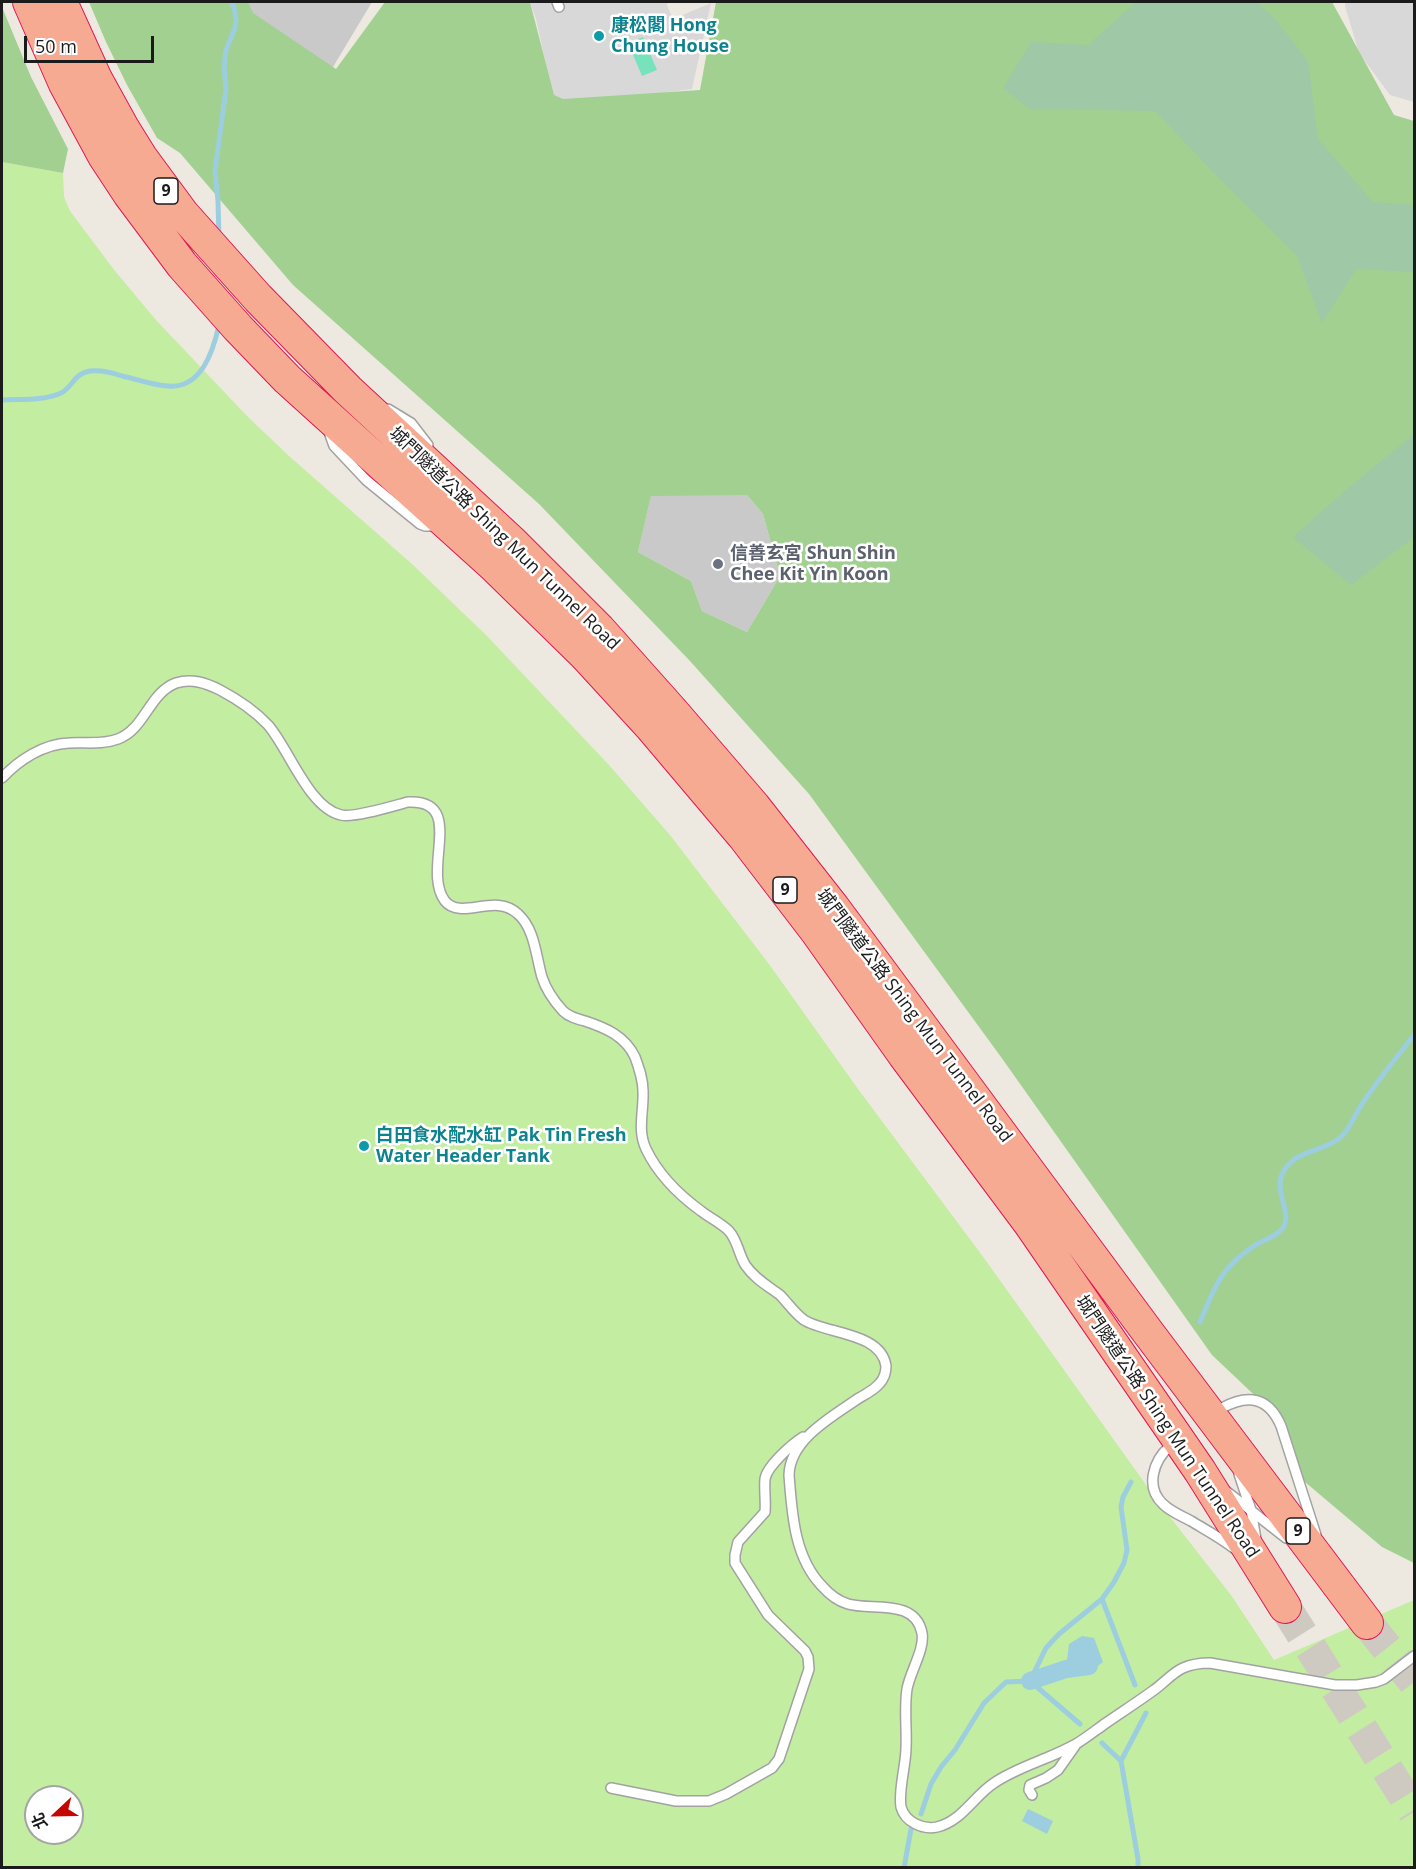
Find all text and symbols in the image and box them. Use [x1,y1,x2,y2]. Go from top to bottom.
place label: 康松閣 Hong Chung House [611,15,729,57]
scale bar [27,24,158,62]
marker: 康松閣 Hong Chung House [592,29,606,43]
text: 50 m [35,34,77,58]
road number: 9 [154,178,178,204]
street label: 城門隧道公路 Shing Mun Tunnel Road [384,423,624,655]
place label: 信善玄宮 Shun Shin Chee Kit Yin Koon [730,543,896,586]
marker: 信善玄宮 Shun Shin Chee Kit Yin Koon [711,557,725,571]
road number: 9 [773,877,797,903]
street label: 城門隧道公路 Shing Mun Tunnel Road [812,885,1016,1147]
place label: 白田食水配水缸 Pak Tin Fresh Water Header Tank [376,1125,627,1168]
marker: 白田食水配水缸 Pak Tin Fresh Water Header Tank [357,1139,371,1153]
street label: 城門隧道公路 Shing Mun Tunnel Road [1071,1292,1263,1562]
road number: 9 [1286,1518,1310,1544]
north arrow [24,1785,84,1845]
text: 北 [26,1809,52,1833]

